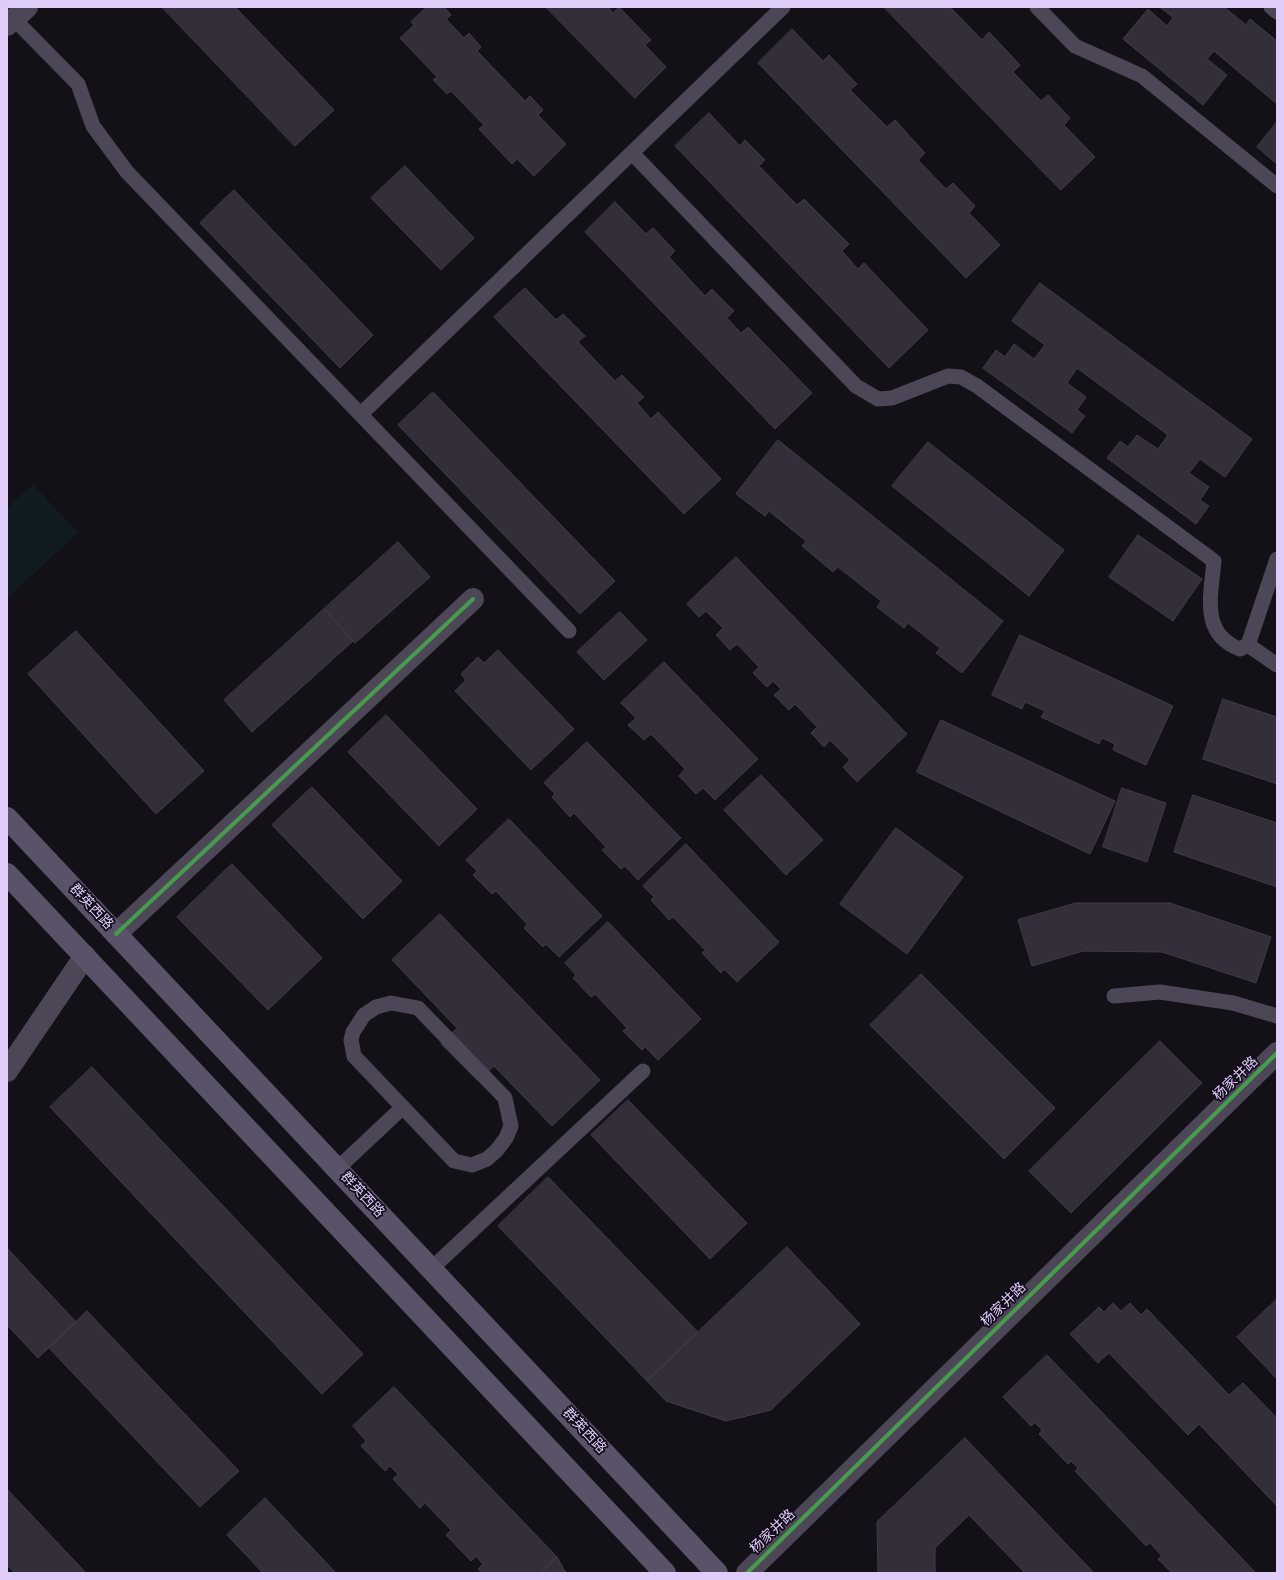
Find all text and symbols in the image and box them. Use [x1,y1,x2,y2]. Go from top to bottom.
street label: 群英西路 [66,881,116,933]
street label: 杨家井路 [1210,1054,1262,1104]
street label: 群英西路 [337,1169,387,1221]
street label: 杨家井路 [978,1280,1030,1330]
street label: 群英西路 [559,1405,609,1457]
street label: 杨家井路 [747,1507,799,1557]

